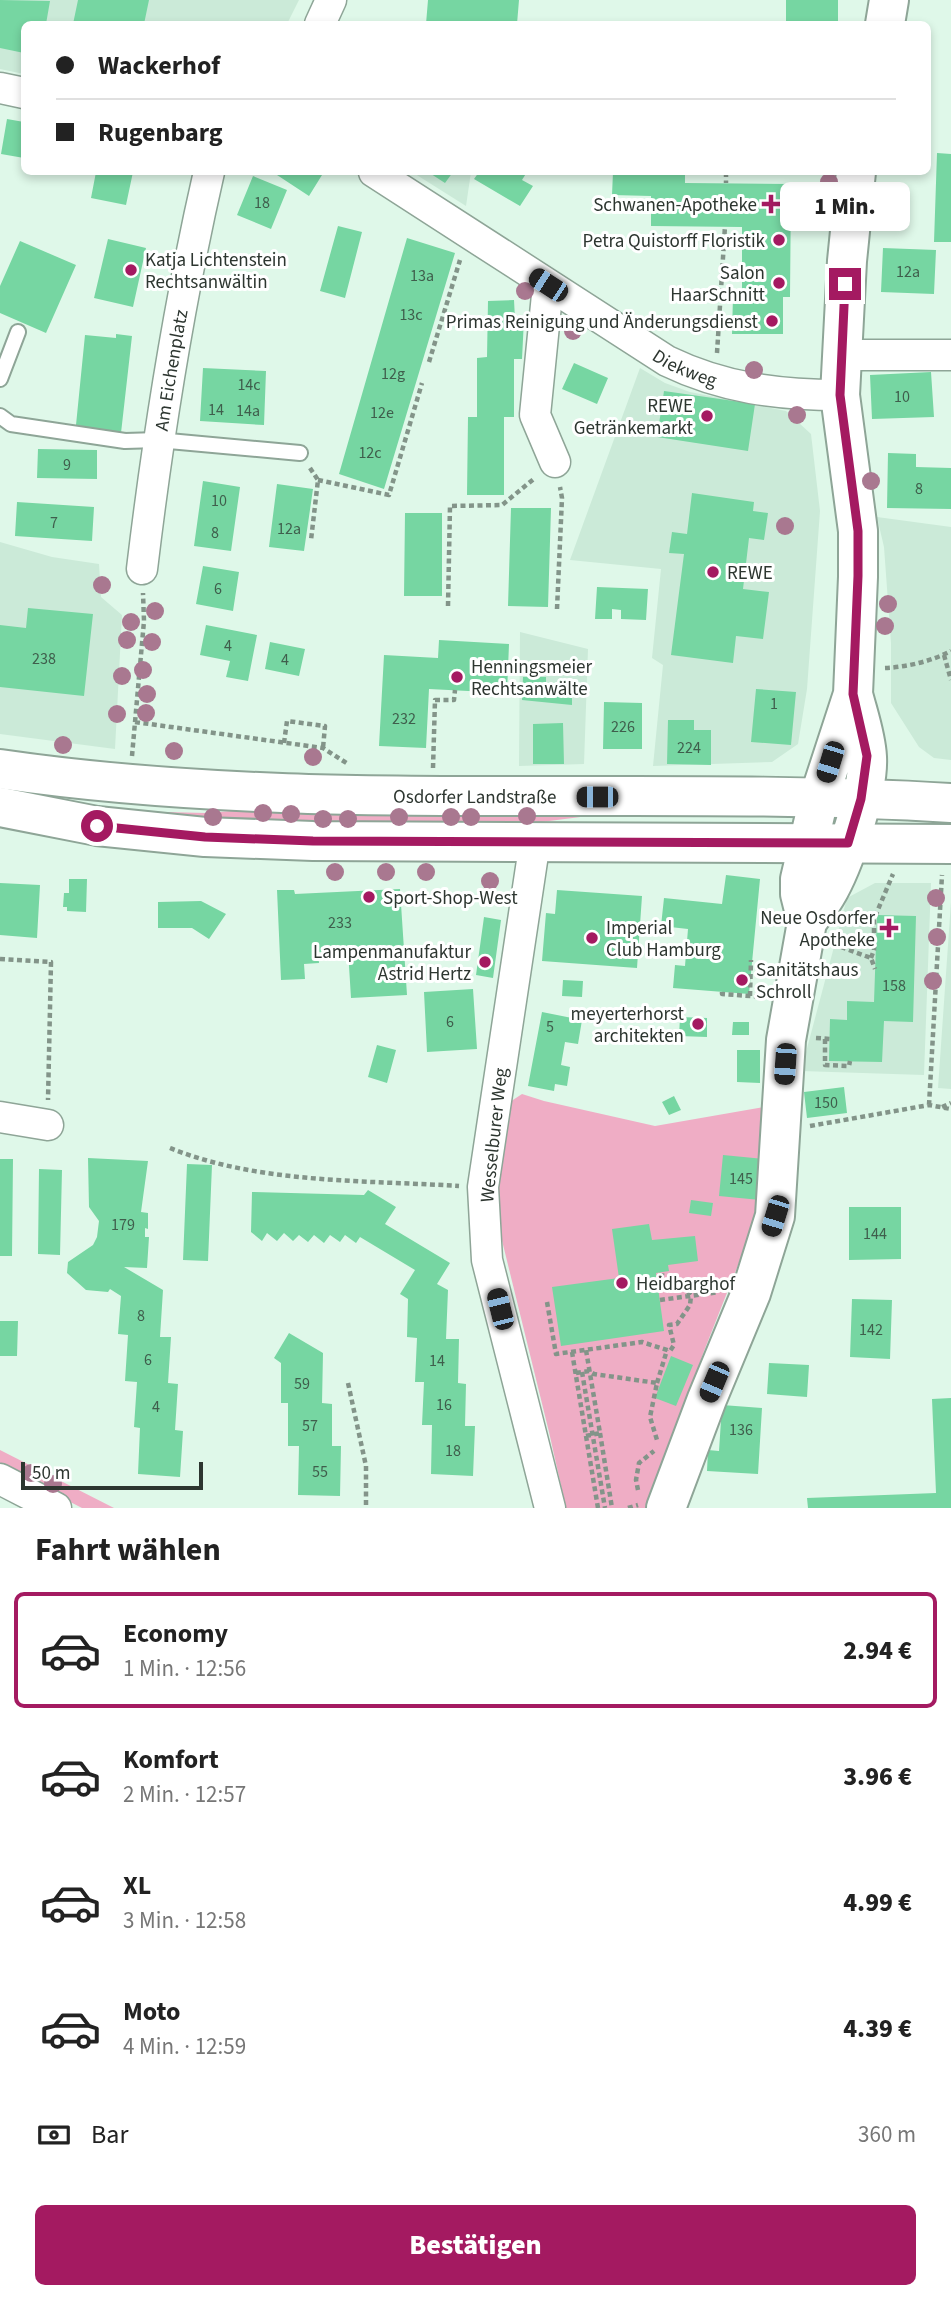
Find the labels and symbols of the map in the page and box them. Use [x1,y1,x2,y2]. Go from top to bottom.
callout: 1 Min. [780,182,910,232]
house number: 18 [254,192,270,214]
place label: Schwanen-Apotheke [593,192,757,219]
marker: Schwanen-Apotheke [763,196,779,212]
place label: Petra Quistorff Floristik [583,228,766,255]
marker: Petra Quistorff Floristik [771,232,787,248]
place label: Katja Lichtenstein Rechtsanwältin [145,247,287,296]
place label: Salon HaarSchnitt [670,260,766,309]
house number: 12a [896,261,920,283]
marker: Katja Lichtenstein Rechtsanwältin [123,262,139,278]
house number: 13a [410,265,434,287]
car [525,265,572,305]
route end [829,268,861,300]
marker: Salon HaarSchnitt [771,275,787,291]
house number: 13c [399,304,423,326]
street label: Am Eichenplatz [149,307,195,433]
place label: Primas Reinigung und Änderungsdienst [446,309,759,336]
marker: Primas Reinigung und Änderungsdienst [764,313,780,329]
street label: Diekweg [647,343,720,395]
house number: 12g [381,363,405,385]
house number: 14c [237,374,261,396]
house number: 10 [894,386,910,408]
place label: REWE Getränkemarkt [574,393,694,442]
house number: 14 [208,399,224,421]
house number: 14a [236,400,260,422]
house number: 12e [370,402,394,424]
marker: REWE Getränkemarkt [699,408,715,424]
house number: 12c [358,442,382,464]
house number: 9 [63,454,71,476]
house number: 8 [915,478,923,500]
house number: 10 [211,490,227,512]
house number: 7 [50,512,58,534]
house number: 12a [277,518,301,540]
house number: 8 [211,522,219,544]
place label: REWE [727,560,773,587]
marker: REWE [705,564,721,580]
house number: 6 [214,578,222,600]
house number: 4 [224,635,232,657]
house number: 238 [32,648,56,670]
house number: 4 [281,649,289,671]
place label: Henningsmeier Rechtsanwälte [471,654,592,703]
marker: Henningsmeier Rechtsanwälte [449,669,465,685]
house number: 1 [770,693,778,715]
house number: 232 [392,708,416,730]
house number: 226 [611,716,635,738]
house number: 224 [677,737,701,759]
car [814,739,847,785]
street label: Osdorfer Landstraße [393,784,556,811]
car [577,787,619,808]
route start [81,810,113,842]
place label: Sport-Shop-West [383,885,518,912]
marker: Sport-Shop-West [361,889,377,905]
place label: Neue Osdorfer Apotheke [760,905,875,954]
house number: 233 [328,912,352,934]
place label: Imperial Club Hamburg [606,915,721,964]
marker: Neue Osdorfer Apotheke [881,920,897,936]
marker: Imperial Club Hamburg [584,930,600,946]
place label: Lampenmanufaktur Astrid Hertz [313,939,471,988]
marker: Lampenmanufaktur Astrid Hertz [477,954,493,970]
place label: Sanitätshaus Schroll [756,957,859,1006]
marker: Sanitätshaus Schroll [734,972,750,988]
house number: 158 [882,975,906,997]
place label: meyerterhorst architekten [571,1001,685,1050]
house number: 6 [446,1011,454,1033]
house number: 5 [546,1016,554,1038]
marker: meyerterhorst architekten [690,1016,706,1032]
car [774,1042,797,1086]
street label: Wesselburer Weg [474,1066,515,1204]
house number: 150 [814,1092,838,1114]
house number: 145 [729,1168,753,1190]
car [759,1193,792,1239]
house number: 179 [111,1214,135,1236]
house number: 144 [863,1223,887,1245]
place label: Heidbarghof [636,1271,736,1298]
marker: Heidbarghof [614,1275,630,1291]
car [485,1286,516,1332]
house number: 8 [137,1305,145,1327]
house number: 142 [859,1319,883,1341]
house number: 6 [144,1349,152,1371]
house number: 14 [429,1350,445,1372]
car [697,1359,732,1405]
house number: 59 [294,1373,310,1395]
house number: 16 [436,1394,452,1416]
house number: 4 [152,1396,160,1418]
house number: 57 [302,1415,318,1437]
house number: 136 [729,1419,753,1441]
house number: 18 [445,1440,461,1462]
scale bar [21,1459,203,1491]
house number: 55 [312,1461,328,1483]

